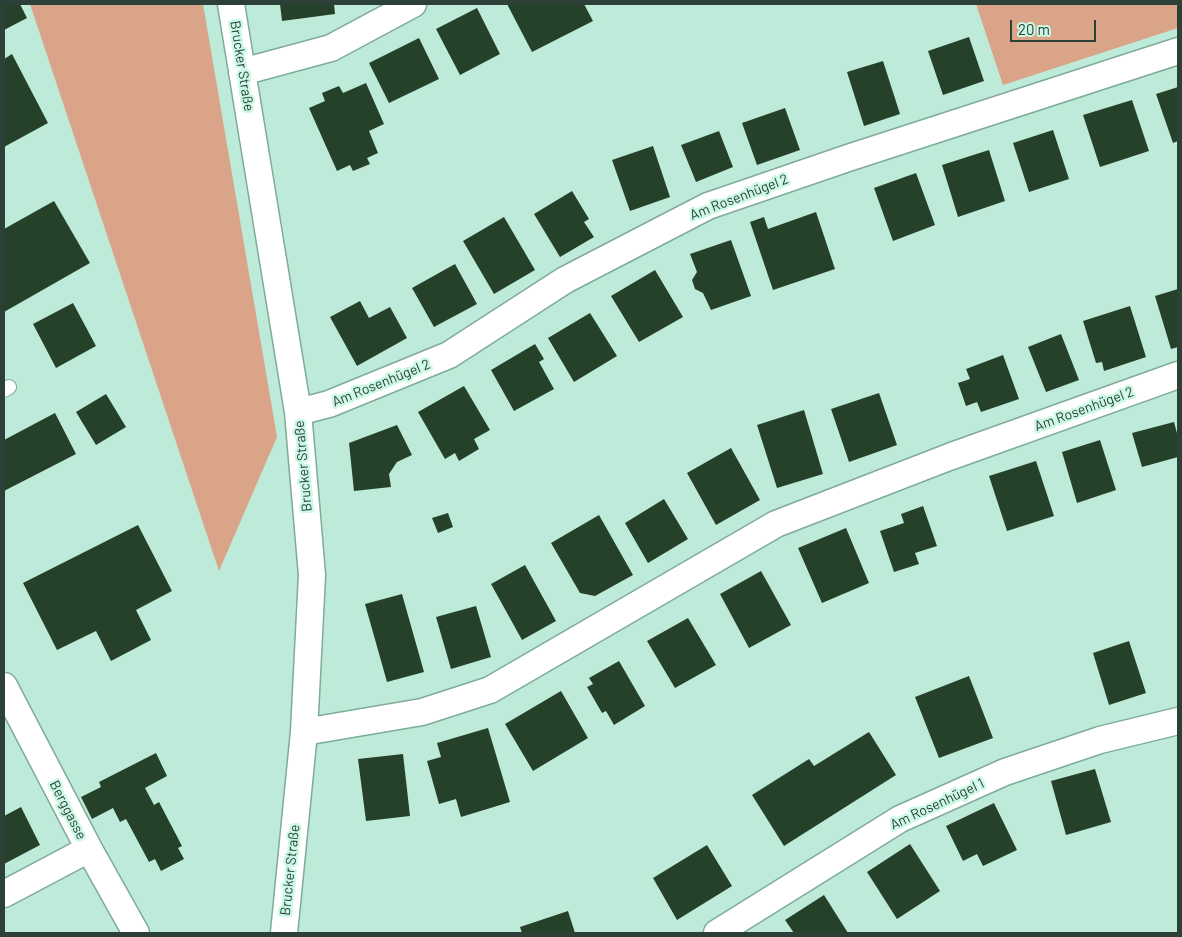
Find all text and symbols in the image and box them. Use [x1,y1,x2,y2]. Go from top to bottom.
scale bar [1012,10,1098,42]
street label: Brucker Straße [227,19,257,113]
text: 20 m [1018,20,1050,38]
street label: Am Rosenhügel 2 [687,170,791,224]
street label: Am Rosenhügel 2 [329,356,433,410]
street label: Am Rosenhügel 2 [1032,383,1136,435]
street label: Brucker Straße [291,420,315,512]
street label: Am Rosenhügel 1 [887,775,987,833]
street label: Berggasse [46,778,90,842]
street label: Brucker Straße [277,824,303,916]

